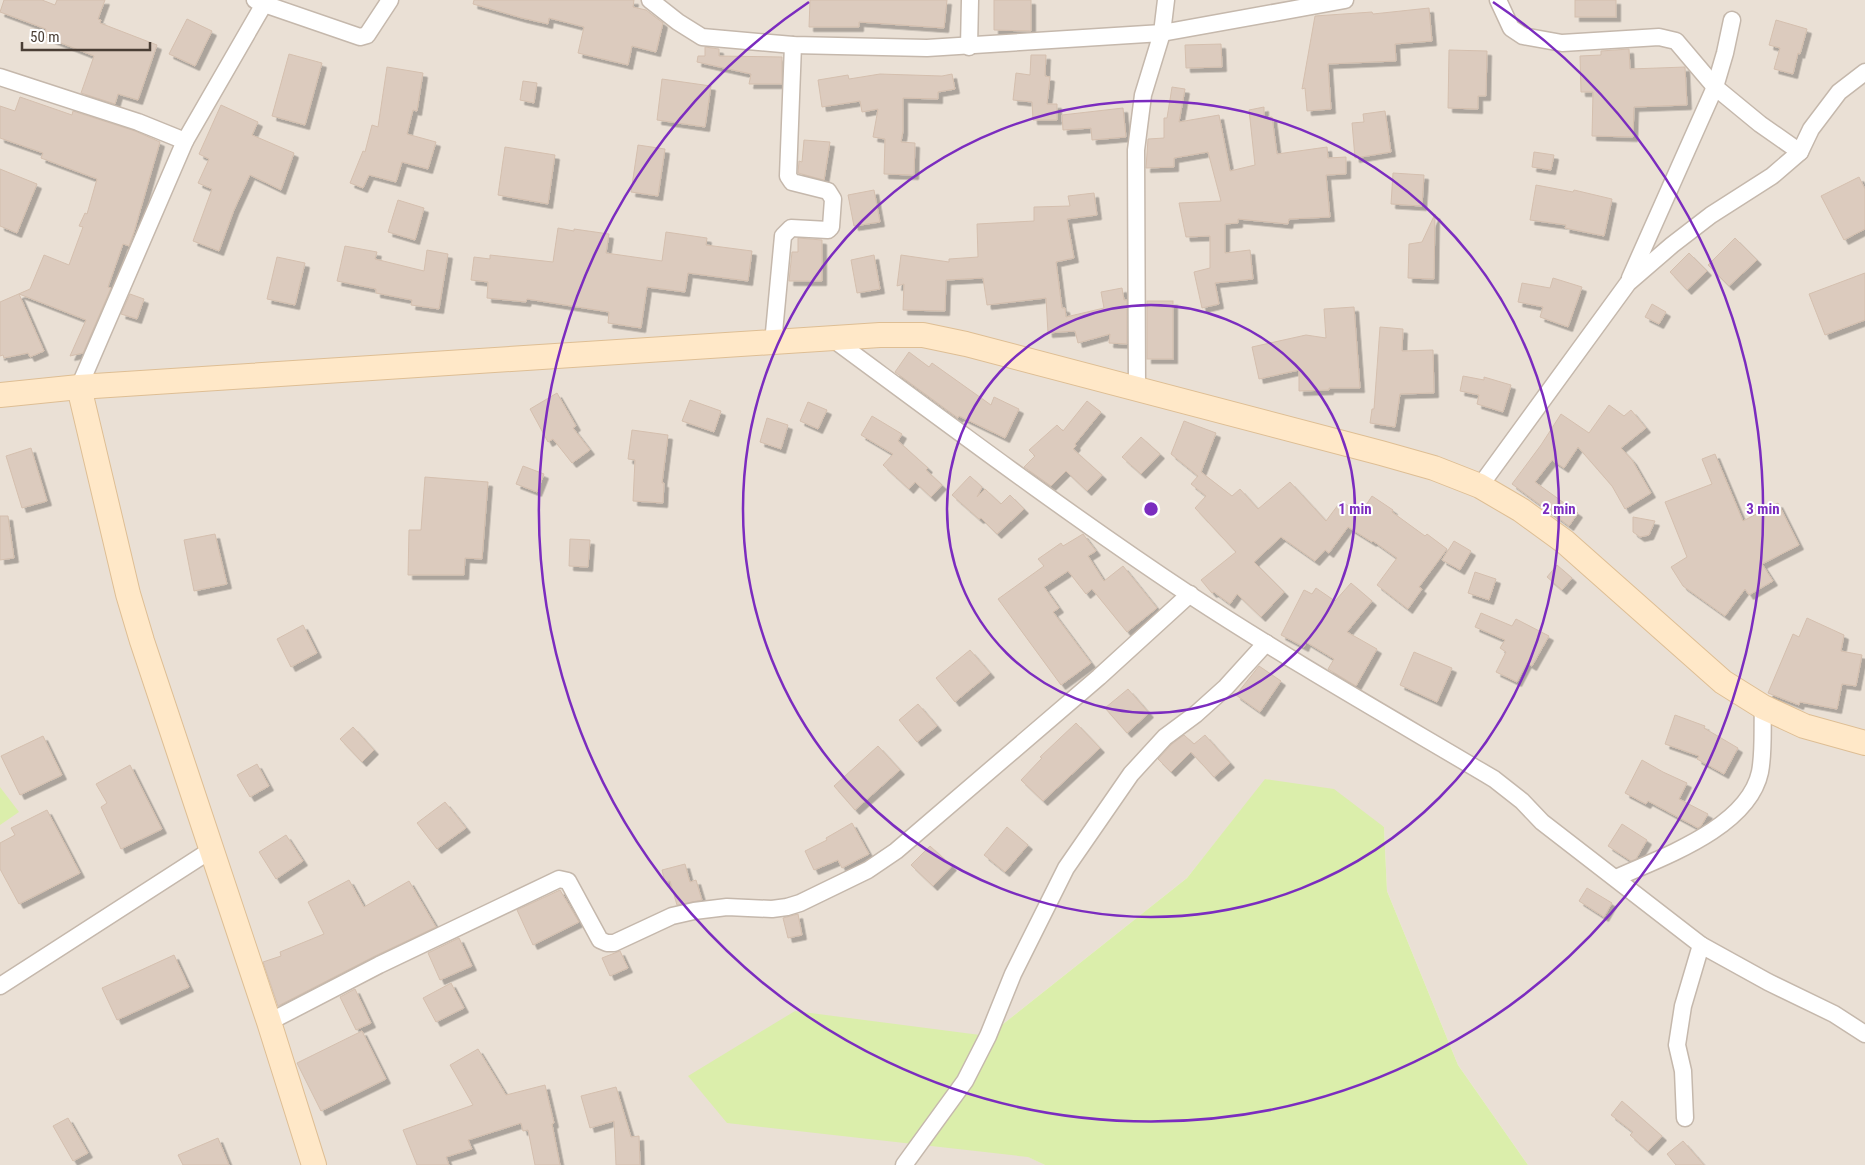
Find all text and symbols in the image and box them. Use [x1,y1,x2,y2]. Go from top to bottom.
scale bar [22,20,150,52]
text: 50 m [30,28,60,46]
centre of rings [1142,500,1160,518]
text: 1 min [1338,500,1372,518]
text: 2 min [1542,500,1576,518]
text: 3 min [1746,500,1780,518]

